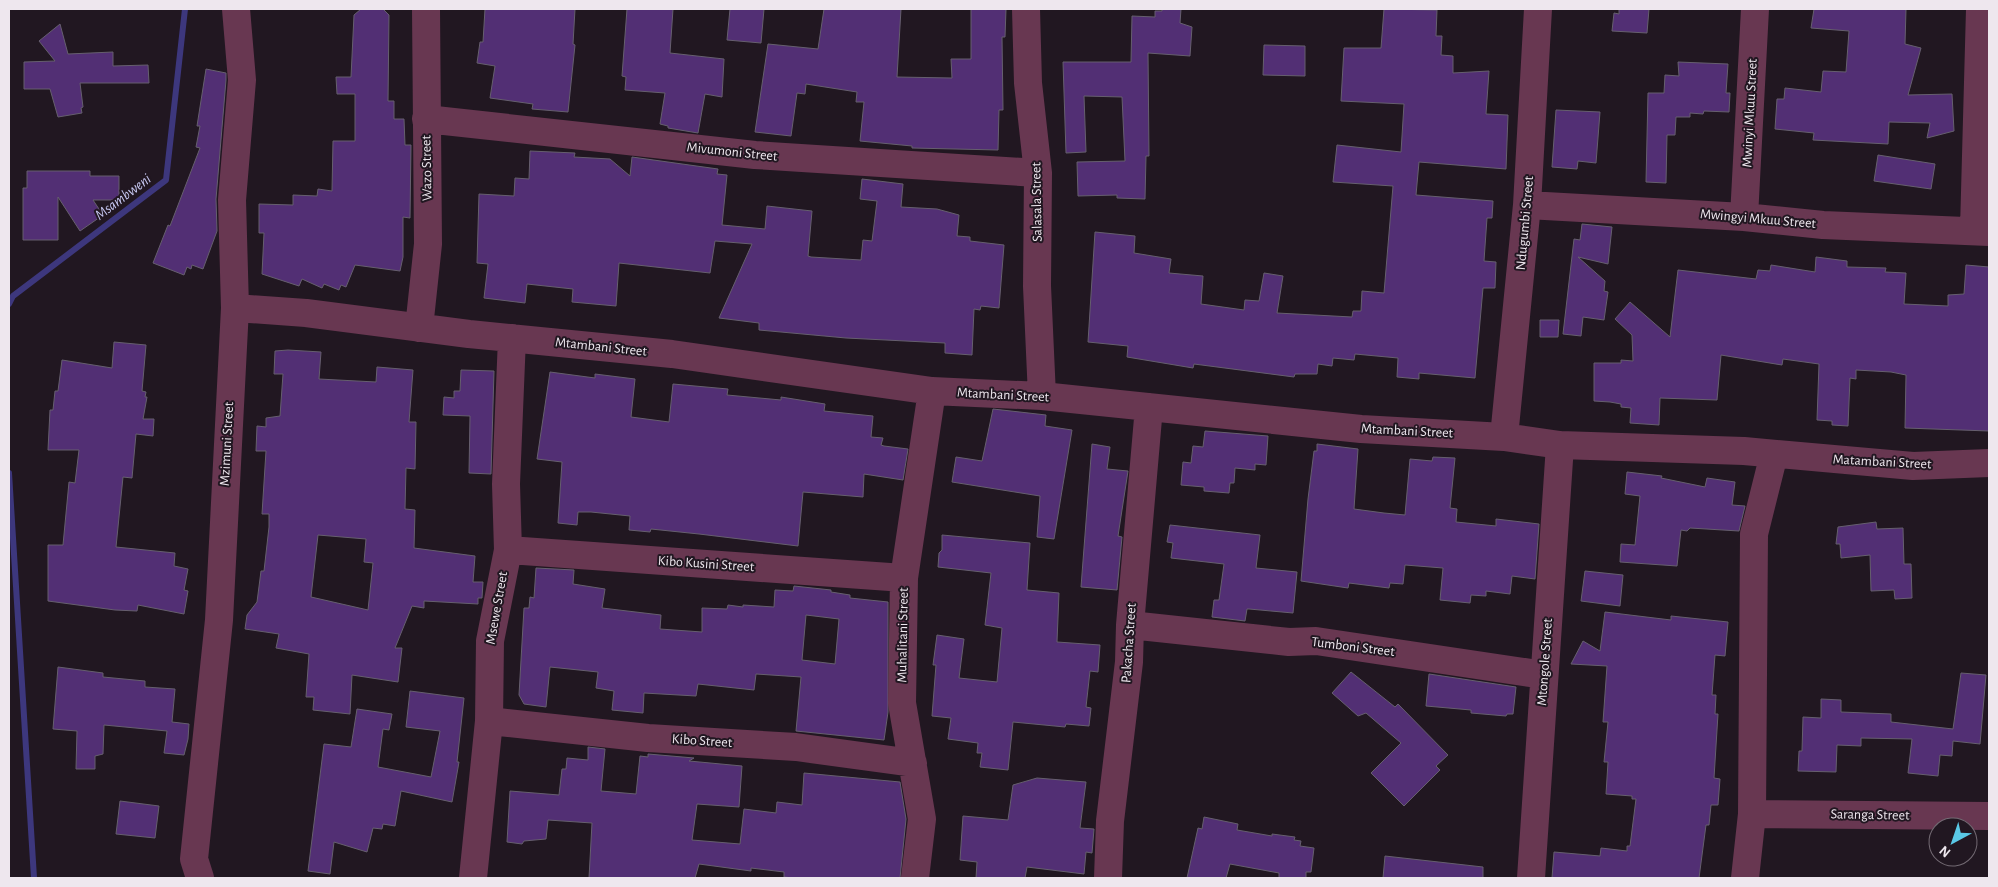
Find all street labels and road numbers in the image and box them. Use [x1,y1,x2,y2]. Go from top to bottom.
street label: Mwinyi Mkuu Street [1740,58,1760,168]
street label: Wazo Street [419,134,435,201]
street label: Mivumoni Street [686,140,779,164]
street label: Salasala Street [1029,162,1045,242]
street label: Ndugumbi Street [1514,175,1536,271]
street label: Mwingyi Mkuu Street [1699,207,1817,231]
street label: Mtambani Street [554,335,648,359]
street label: Mtambani Street [957,386,1050,404]
street label: Mzimuni Street [218,401,236,486]
street label: Mtambani Street [1361,422,1454,440]
street label: Matambani Street [1832,452,1932,472]
street label: Kibo Kusini Street [657,554,755,574]
street label: Msewe Street [484,570,510,645]
street label: Muhalitani Street [895,587,911,683]
street label: Pakacha Street [1119,602,1139,684]
street label: Mtongole Street [1535,617,1555,706]
street label: Tumboni Street [1311,635,1396,659]
street label: Kibo Street [671,732,733,750]
street label: Saranga Street [1830,807,1910,823]

